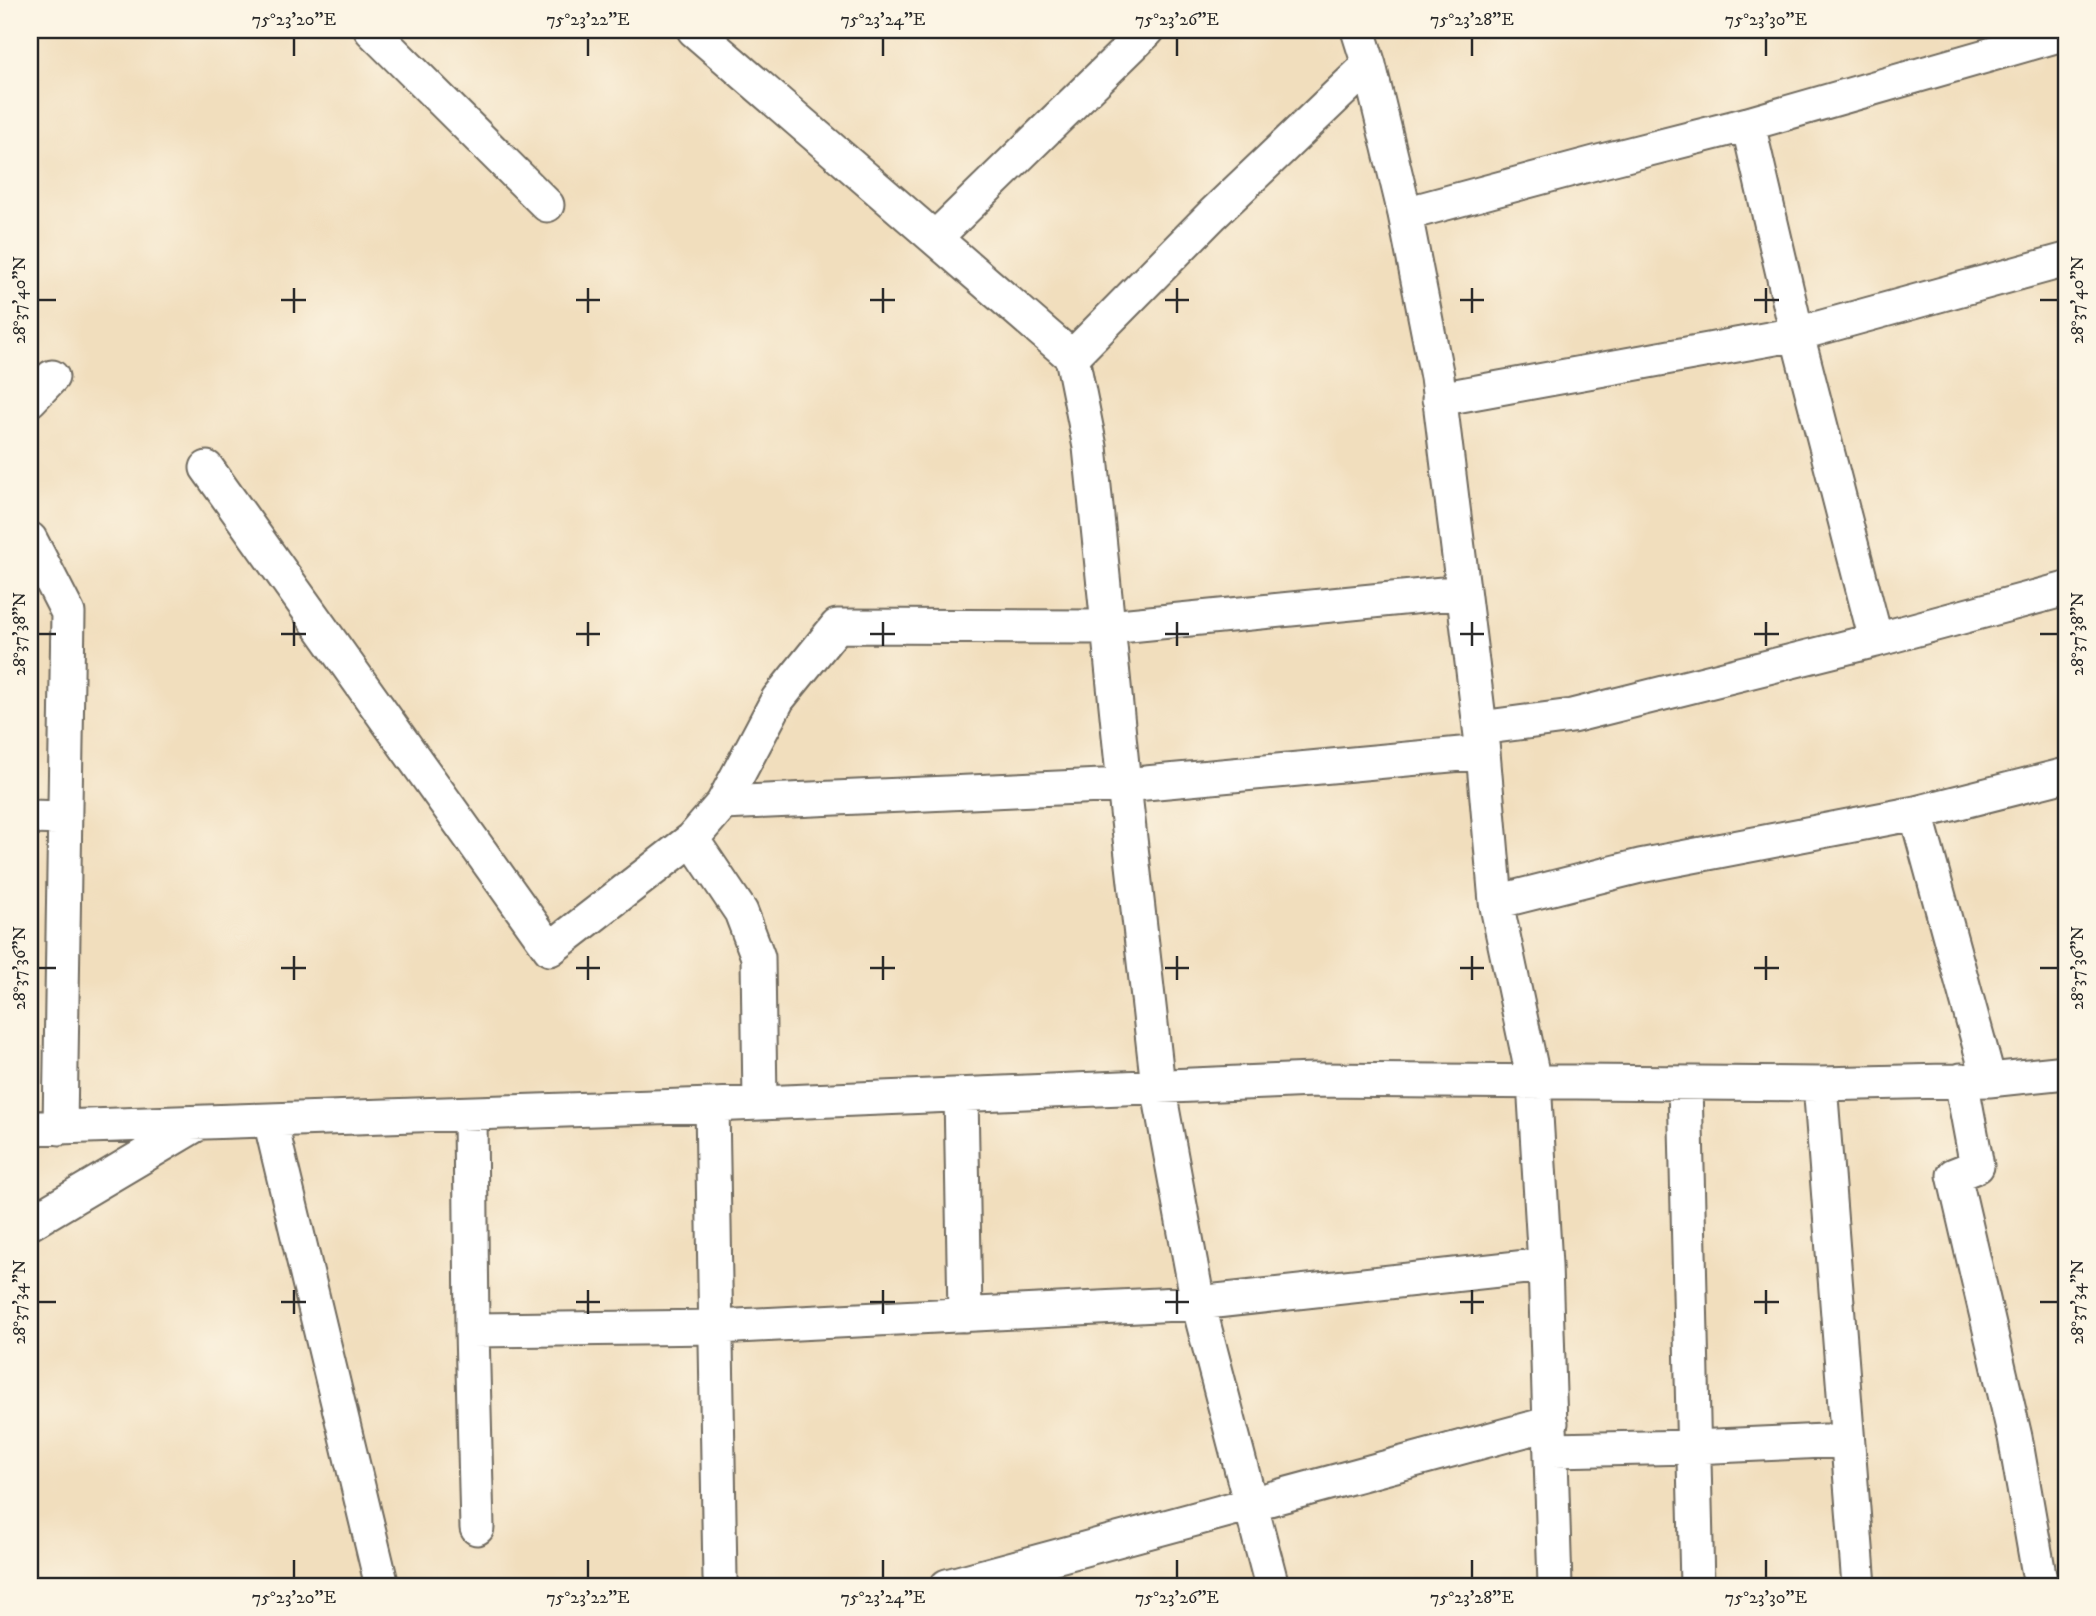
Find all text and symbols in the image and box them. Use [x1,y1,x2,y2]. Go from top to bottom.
text: 75°23'20"E [252,9,336,31]
text: 75°23'22"E [546,9,630,31]
text: 75°23'24"E [840,9,926,31]
text: 75°23'26"E [1135,9,1219,31]
text: 75°23'28"E [1430,9,1514,31]
text: 75°23'30"E [1725,9,1807,31]
text: 28°37'40"N [9,256,31,344]
text: 28°37'40"N [2067,256,2089,344]
text: 28°37'38"N [9,592,31,676]
text: 28°37'38"N [2067,592,2089,676]
text: 28°37'36"N [9,926,31,1010]
text: 28°37'36"N [2067,926,2089,1010]
text: 28°37'34"N [9,1259,31,1345]
text: 28°37'34"N [2067,1259,2089,1345]
text: 75°23'20"E [252,1587,336,1609]
text: 75°23'22"E [546,1587,630,1609]
text: 75°23'24"E [840,1587,926,1609]
text: 75°23'26"E [1135,1587,1219,1609]
text: 75°23'28"E [1430,1587,1514,1609]
text: 75°23'30"E [1725,1587,1807,1609]

